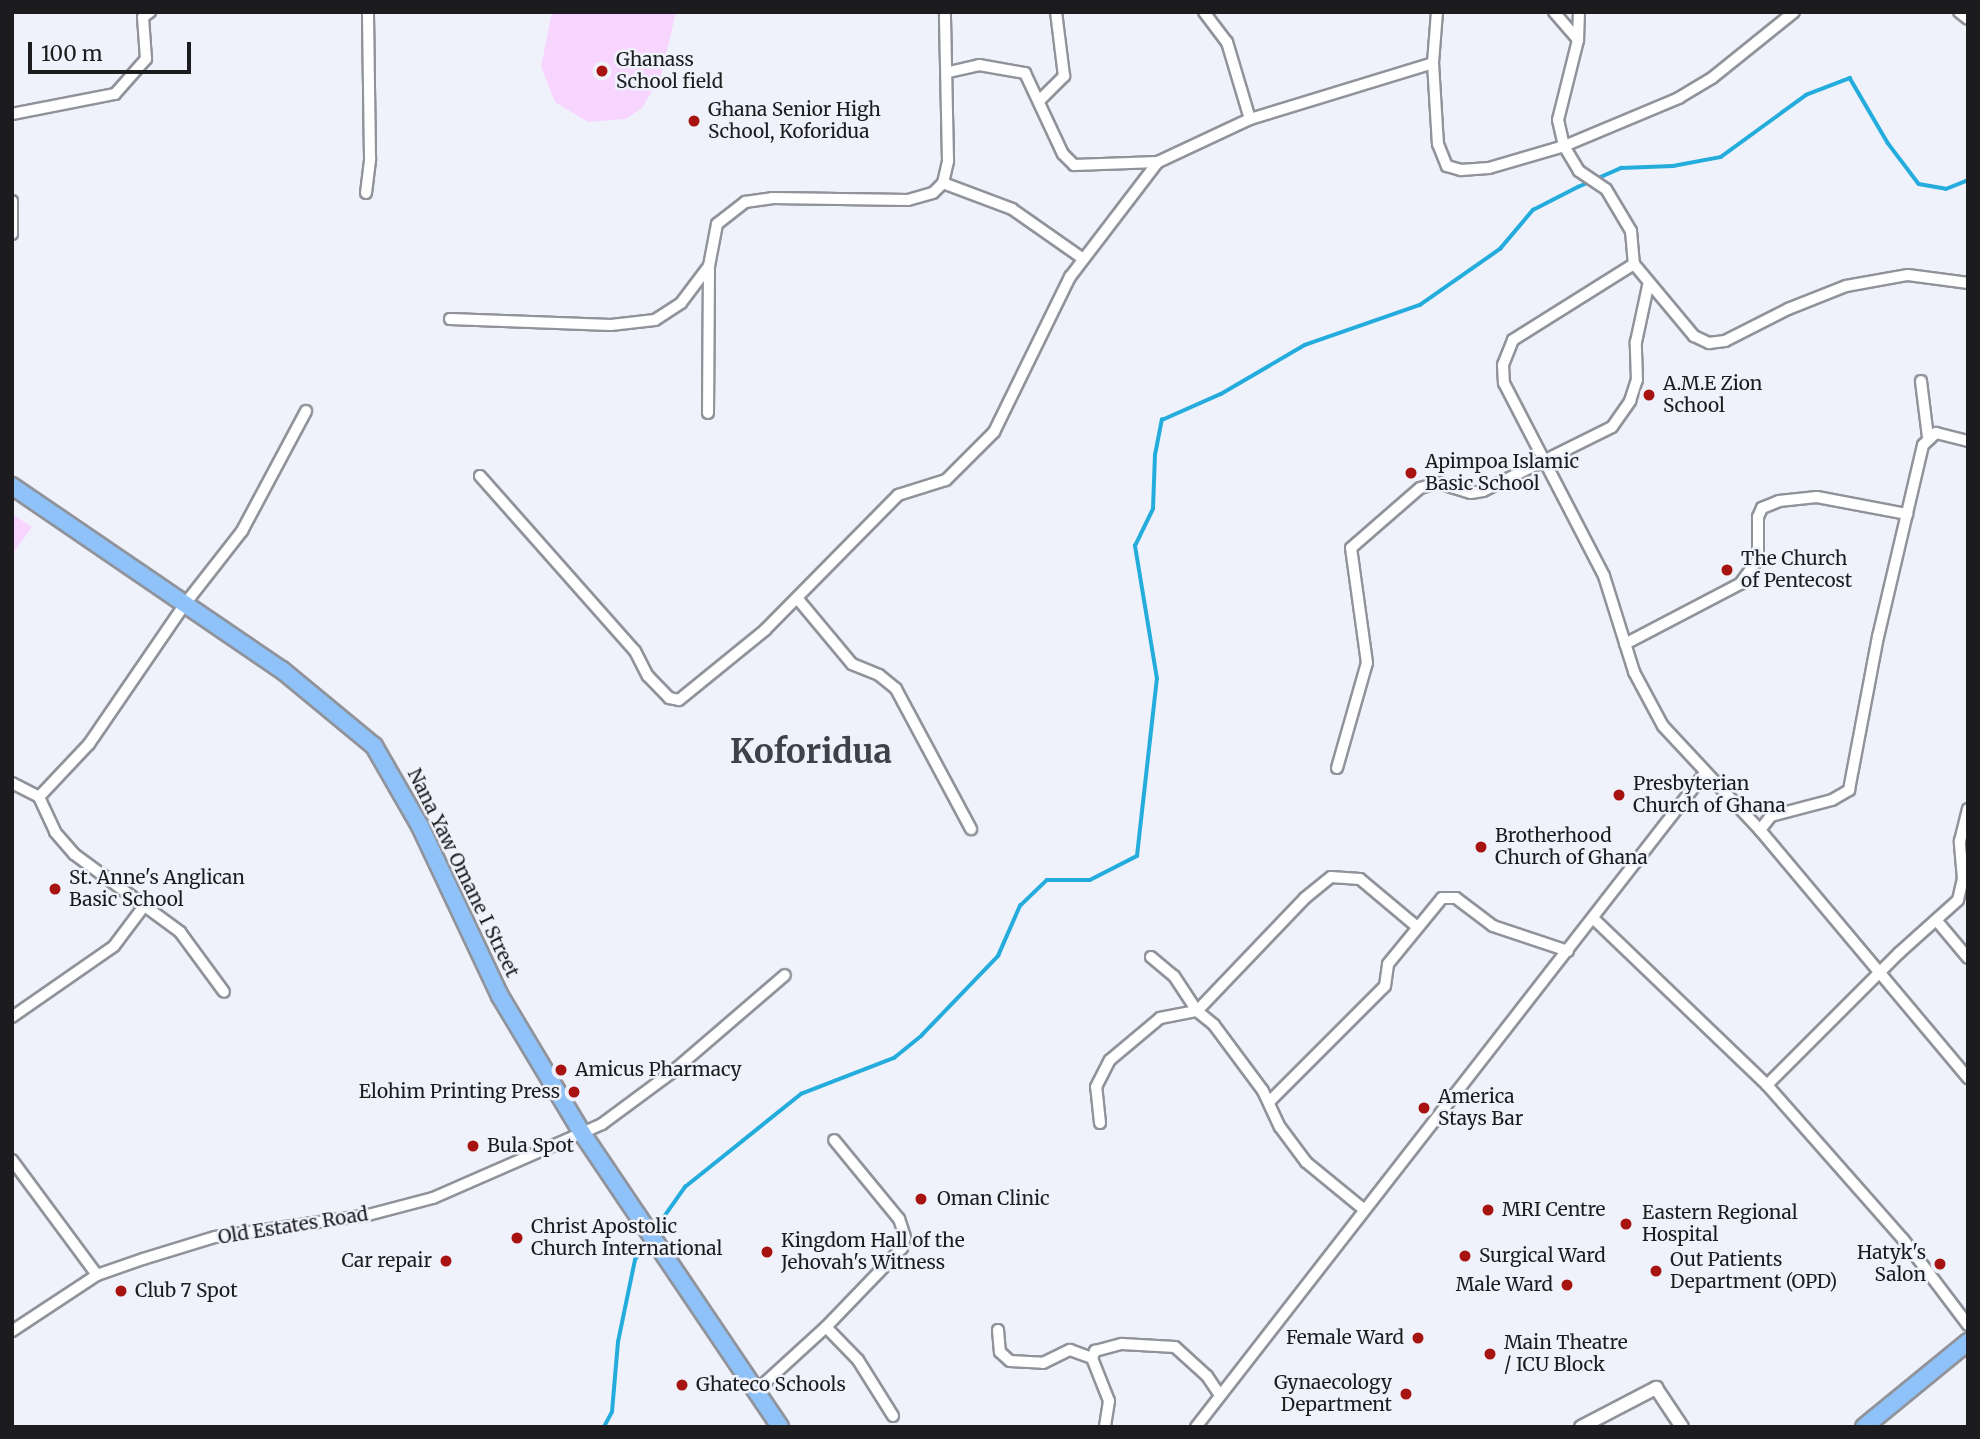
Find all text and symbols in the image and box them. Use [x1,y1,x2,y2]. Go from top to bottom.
scale bar [32,28,194,72]
text: 100 m [41,40,103,67]
place label: Ghanass School field [616,49,723,93]
marker: Ghanass School field [594,63,610,79]
place label: Ghana Senior High School, Koforidua [708,99,881,143]
marker: Ghana Senior High School, Koforidua [686,113,702,129]
place label: A.M.E Zion School [1663,373,1762,417]
marker: A.M.E Zion School [1641,387,1657,403]
place label: Apimpoa Islamic Basic School [1425,451,1579,495]
marker: Apimpoa Islamic Basic School [1403,465,1419,481]
place label: The Church of Pentecost [1741,548,1852,592]
marker: The Church of Pentecost [1719,562,1735,578]
district label: Koforidua [730,732,892,772]
street label: Nana Yaw Omane I Street [402,765,524,981]
place label: Presbyterian Church of Ghana [1633,773,1786,817]
marker: Presbyterian Church of Ghana [1611,787,1627,803]
place label: Brotherhood Church of Ghana [1495,825,1648,869]
marker: Brotherhood Church of Ghana [1473,839,1489,855]
place label: St. Anne's Anglican Basic School [69,867,245,911]
marker: St. Anne's Anglican Basic School [47,881,63,897]
place label: Amicus Pharmacy [575,1059,742,1081]
marker: Amicus Pharmacy [553,1062,569,1078]
place label: Elohim Printing Press [359,1081,560,1103]
marker: Elohim Printing Press [566,1084,582,1100]
place label: America Stays Bar [1438,1086,1523,1130]
marker: America Stays Bar [1416,1100,1432,1116]
place label: Bula Spot [487,1135,574,1157]
marker: Bula Spot [465,1138,481,1154]
place label: Oman Clinic [937,1188,1050,1210]
marker: Oman Clinic [911,1189,931,1209]
place label: MRI Centre [1502,1199,1605,1221]
marker: MRI Centre [1480,1202,1496,1218]
place label: Eastern Regional Hospital [1642,1202,1798,1246]
street label: Old Estates Road [216,1203,370,1249]
marker: Eastern Regional Hospital [1616,1214,1636,1234]
place label: Christ Apostolic Church International [531,1216,722,1260]
marker: Christ Apostolic Church International [509,1230,525,1246]
place label: Kingdom Hall of the Jehovah's Witness [781,1230,965,1274]
place label: Hatyk's Salon [1857,1242,1926,1286]
marker: Kingdom Hall of the Jehovah's Witness [759,1244,775,1260]
place label: Surgical Ward [1479,1245,1606,1267]
marker: Surgical Ward [1457,1248,1473,1264]
place label: Out Patients Department (OPD) [1670,1249,1837,1293]
place label: Car repair [341,1250,432,1272]
marker: Car repair [438,1253,454,1269]
marker: Hatyk's Salon [1932,1256,1948,1272]
marker: Out Patients Department (OPD) [1648,1263,1664,1279]
place label: Male Ward [1456,1274,1553,1296]
marker: Male Ward [1559,1277,1575,1293]
place label: Club 7 Spot [135,1280,238,1302]
marker: Club 7 Spot [113,1283,129,1299]
place label: Female Ward [1286,1327,1404,1349]
marker: Female Ward [1410,1330,1426,1346]
place label: Main Theatre / ICU Block [1504,1332,1628,1376]
marker: Main Theatre / ICU Block [1482,1346,1498,1362]
place label: Gynaecology Department [1274,1372,1392,1416]
place label: Ghateco Schools [696,1374,846,1396]
marker: Ghateco Schools [674,1377,690,1393]
marker: Gynaecology Department [1398,1386,1414,1402]

